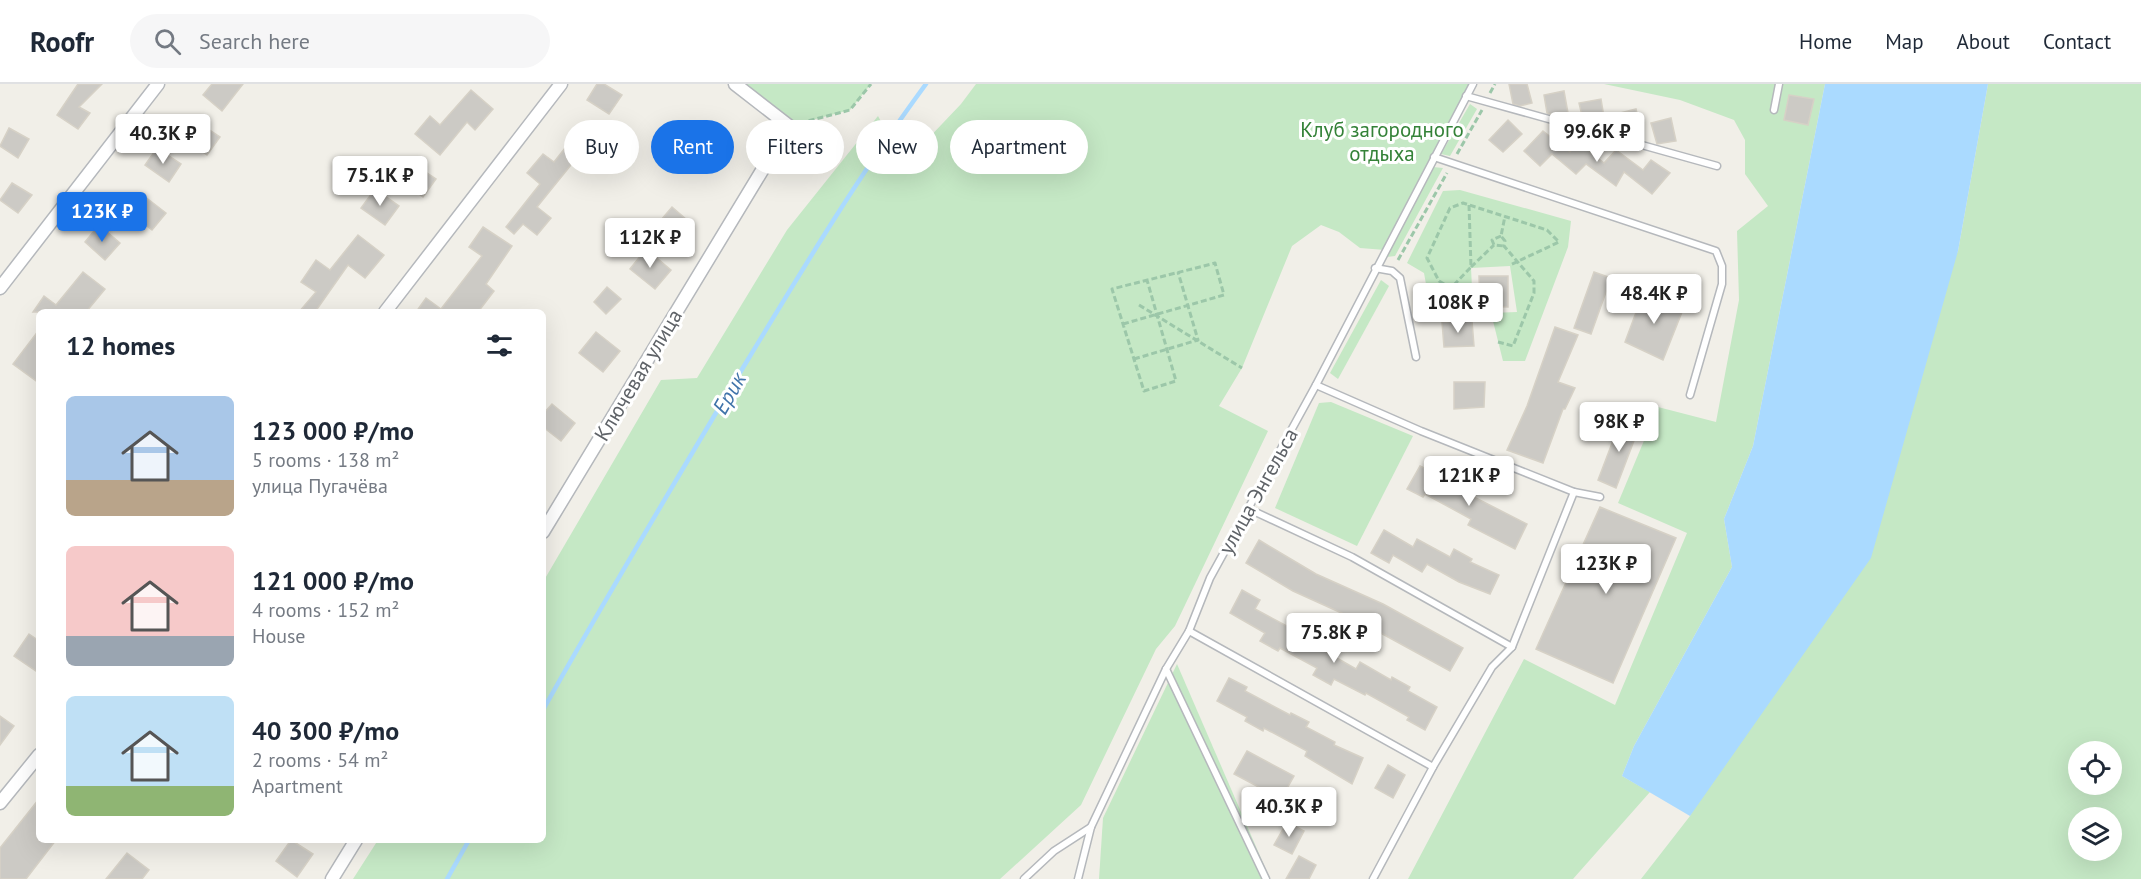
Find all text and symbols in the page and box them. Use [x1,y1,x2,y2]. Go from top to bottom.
search box [130,14,550,68]
text: Roofr [30,23,94,60]
icon: search [151,25,184,58]
text: Search here [199,27,310,55]
text: Home [1799,28,1852,55]
text: Map [1885,28,1924,55]
text: About [1957,28,2010,55]
text: Contact [2043,28,2111,55]
pin: 99.6K ₽ [1542,112,1652,163]
pin: 40.3K ₽ [108,114,218,165]
park label: Клуб загородного отдыха [1300,116,1464,167]
text: 99.6K ₽ [1563,118,1631,144]
text: 40.3K ₽ [129,120,197,146]
chip: Buy [564,120,639,174]
chip: Rent [651,120,734,174]
chip: Filters [746,120,844,174]
chip: New [856,120,938,174]
chip: Apartment [950,120,1088,174]
pin: 75.1K ₽ [325,156,435,207]
text: 75.1K ₽ [346,162,414,188]
pin: 123K ₽ [53,192,151,243]
text: 123K ₽ [71,198,133,224]
pin: 112K ₽ [601,218,699,269]
text: 112K ₽ [619,224,681,250]
pin: 48.4K ₽ [1599,274,1709,325]
text: 48.4K ₽ [1620,280,1688,306]
pin: 108K ₽ [1409,283,1507,334]
text: 108K ₽ [1427,289,1489,315]
street label: Ключевая улица [588,304,688,446]
text: 12 homes [66,329,175,362]
icon: filters [483,329,516,362]
water label: Ерик [706,366,752,419]
pin: 98K ₽ [1577,402,1661,453]
text: 98K ₽ [1594,408,1644,434]
text: 123 000 ₽/mo [252,414,414,447]
icon: home [114,420,186,492]
street label: улица Энгельса [1212,423,1304,559]
text: 5 rooms · 138 m² [252,447,399,473]
pin: 121K ₽ [1420,456,1518,507]
text: 121K ₽ [1438,462,1500,488]
text: улица Пугачёва [252,473,388,499]
pin: 123K ₽ [1557,544,1655,595]
text: 123K ₽ [1575,550,1637,576]
text: 121 000 ₽/mo [252,564,414,597]
icon: home [114,570,186,642]
text: 4 rooms · 152 m² [252,597,399,623]
pin: 75.8K ₽ [1279,613,1389,664]
text: 75.8K ₽ [1300,619,1368,645]
text: House [252,623,306,649]
text: 40 300 ₽/mo [252,714,399,747]
icon: home [114,720,186,792]
map controls [2068,741,2122,861]
button: locate [2068,741,2122,795]
text: 2 rooms · 54 m² [252,747,388,773]
text: Apartment [252,773,343,799]
pin: 40.3K ₽ [1234,787,1344,838]
text: 40.3K ₽ [1255,793,1323,819]
button: layers [2068,807,2122,861]

